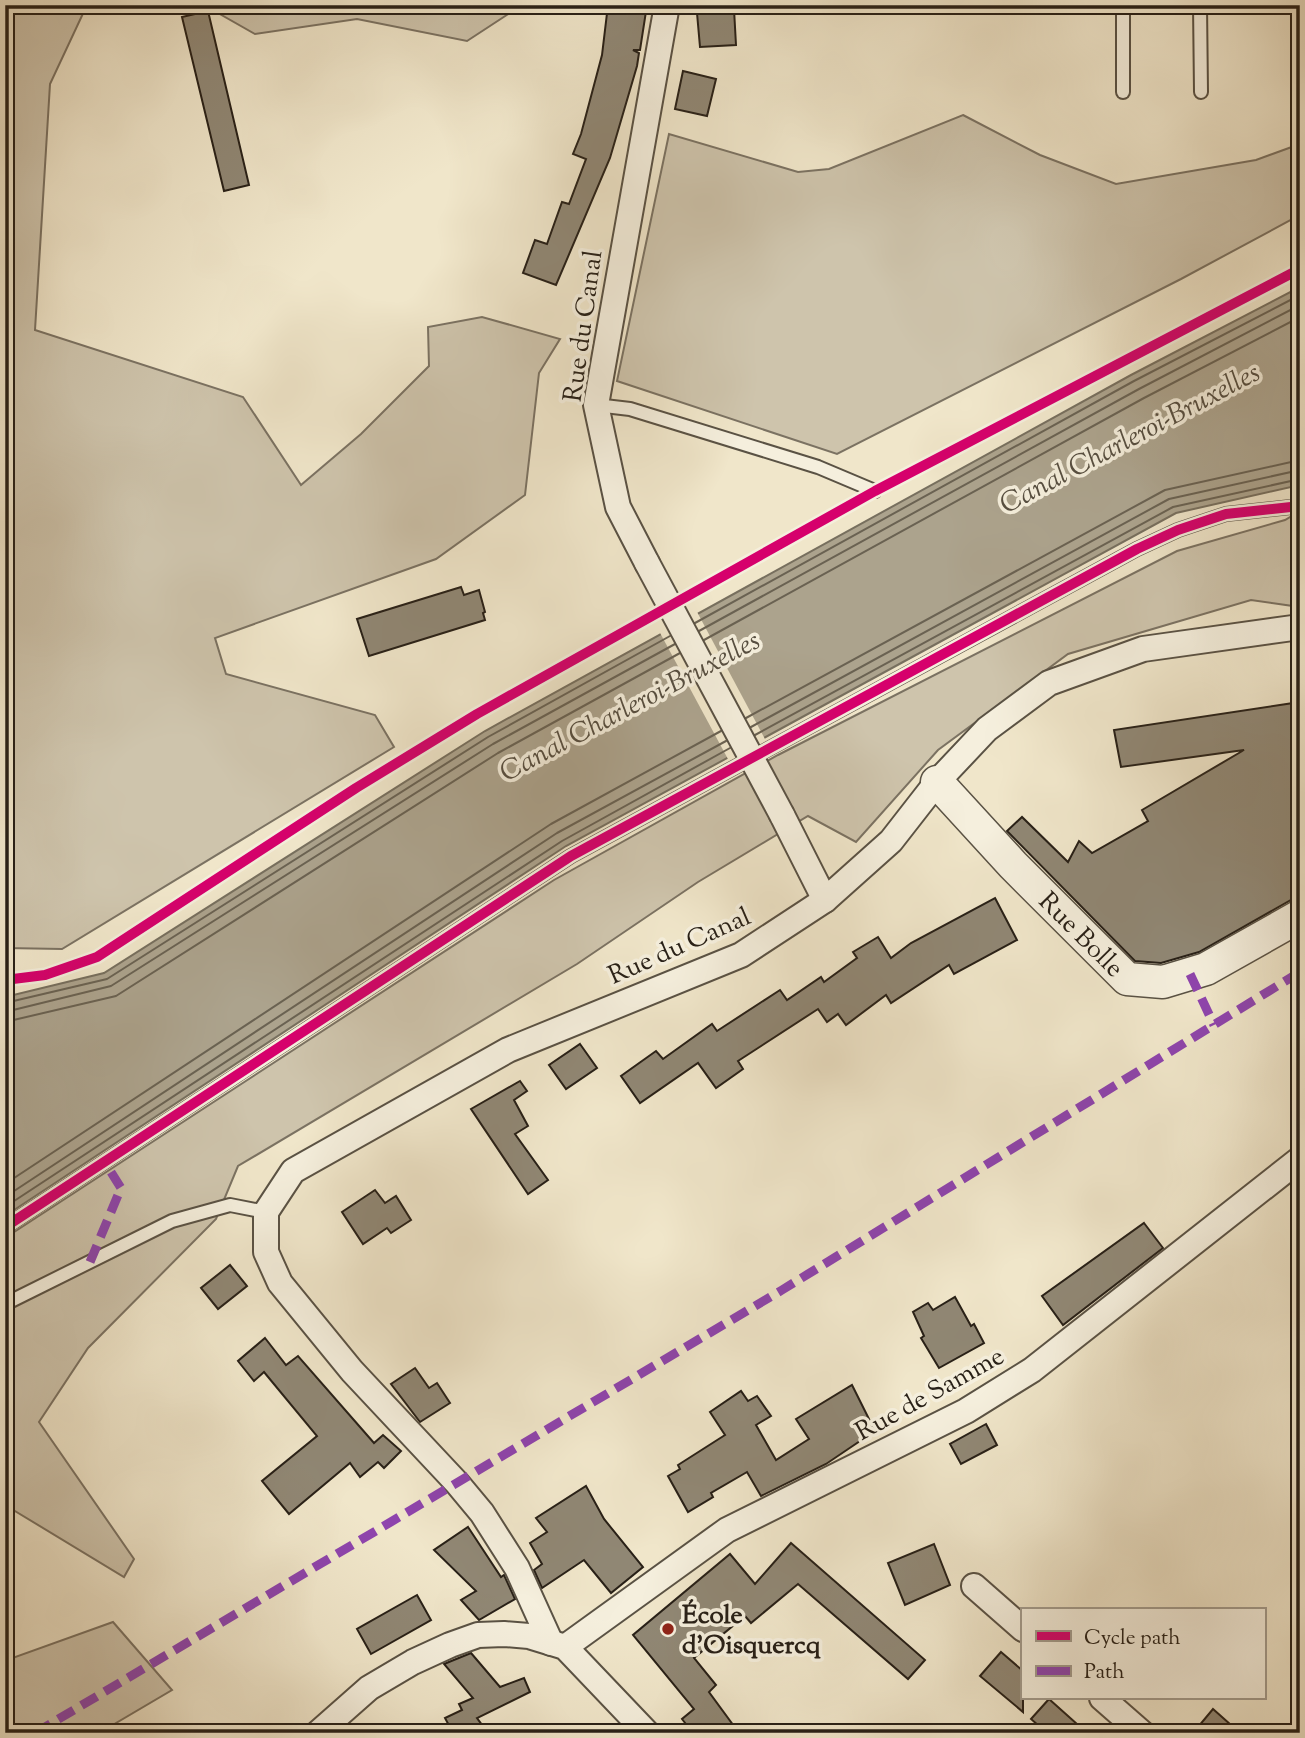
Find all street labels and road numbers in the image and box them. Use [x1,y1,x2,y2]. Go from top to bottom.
street label: Rue du Canal [556,248,613,405]
street label: Rue Bolle [1029,885,1131,987]
street label: Rue du Canal [603,899,757,995]
street label: Rue de Samme [849,1339,1011,1451]

